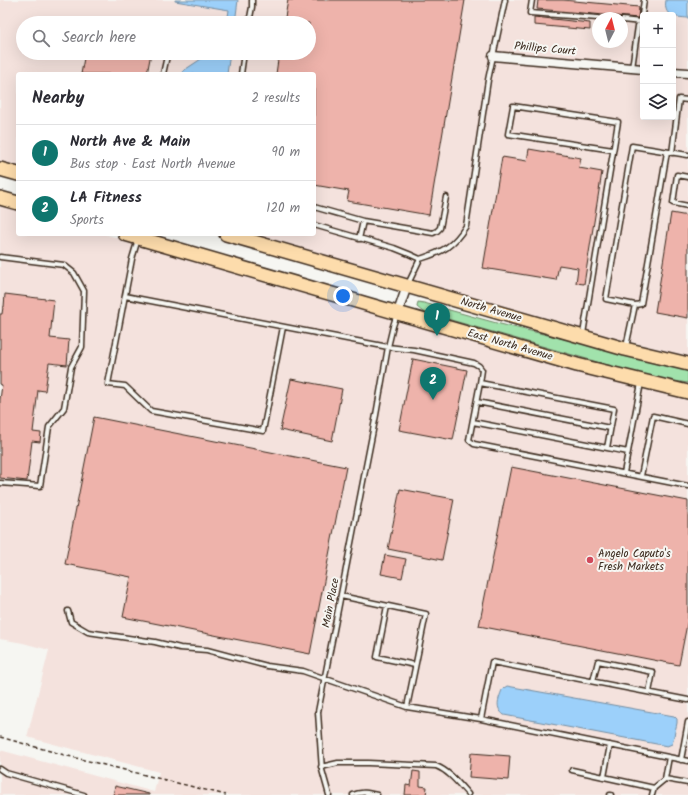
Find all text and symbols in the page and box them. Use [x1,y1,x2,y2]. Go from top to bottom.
north arrow [592,12,628,48]
map controls [640,12,676,120]
button: + [640,12,676,48]
search box [16,16,316,60]
text: Search here [62,26,136,50]
icon: search [30,27,52,49]
street label: Phillips Court [514,37,577,61]
button: − [640,48,676,84]
button: layers [640,84,676,120]
text: Nearby [32,85,84,112]
text: 2 results [252,88,300,109]
text: North Ave & Main [70,130,190,154]
text: 1 [43,142,47,163]
text: 90 m [272,142,300,163]
text: Bus stop · East North Avenue [70,154,235,175]
text: LA Fitness [70,186,142,210]
text: 2 [41,198,49,219]
text: 120 m [266,198,300,219]
text: Sports [70,210,104,231]
your location [333,286,353,306]
street label: North Avenue [458,293,524,327]
pin: 1 [424,303,450,336]
street label: East North Avenue [465,324,555,366]
pin: 2 [420,367,446,400]
place label: Angelo Caputo's Fresh Markets [598,545,671,576]
marker: Angelo Caputo's Fresh Markets [585,555,595,565]
street label: Main Place [317,576,345,629]

